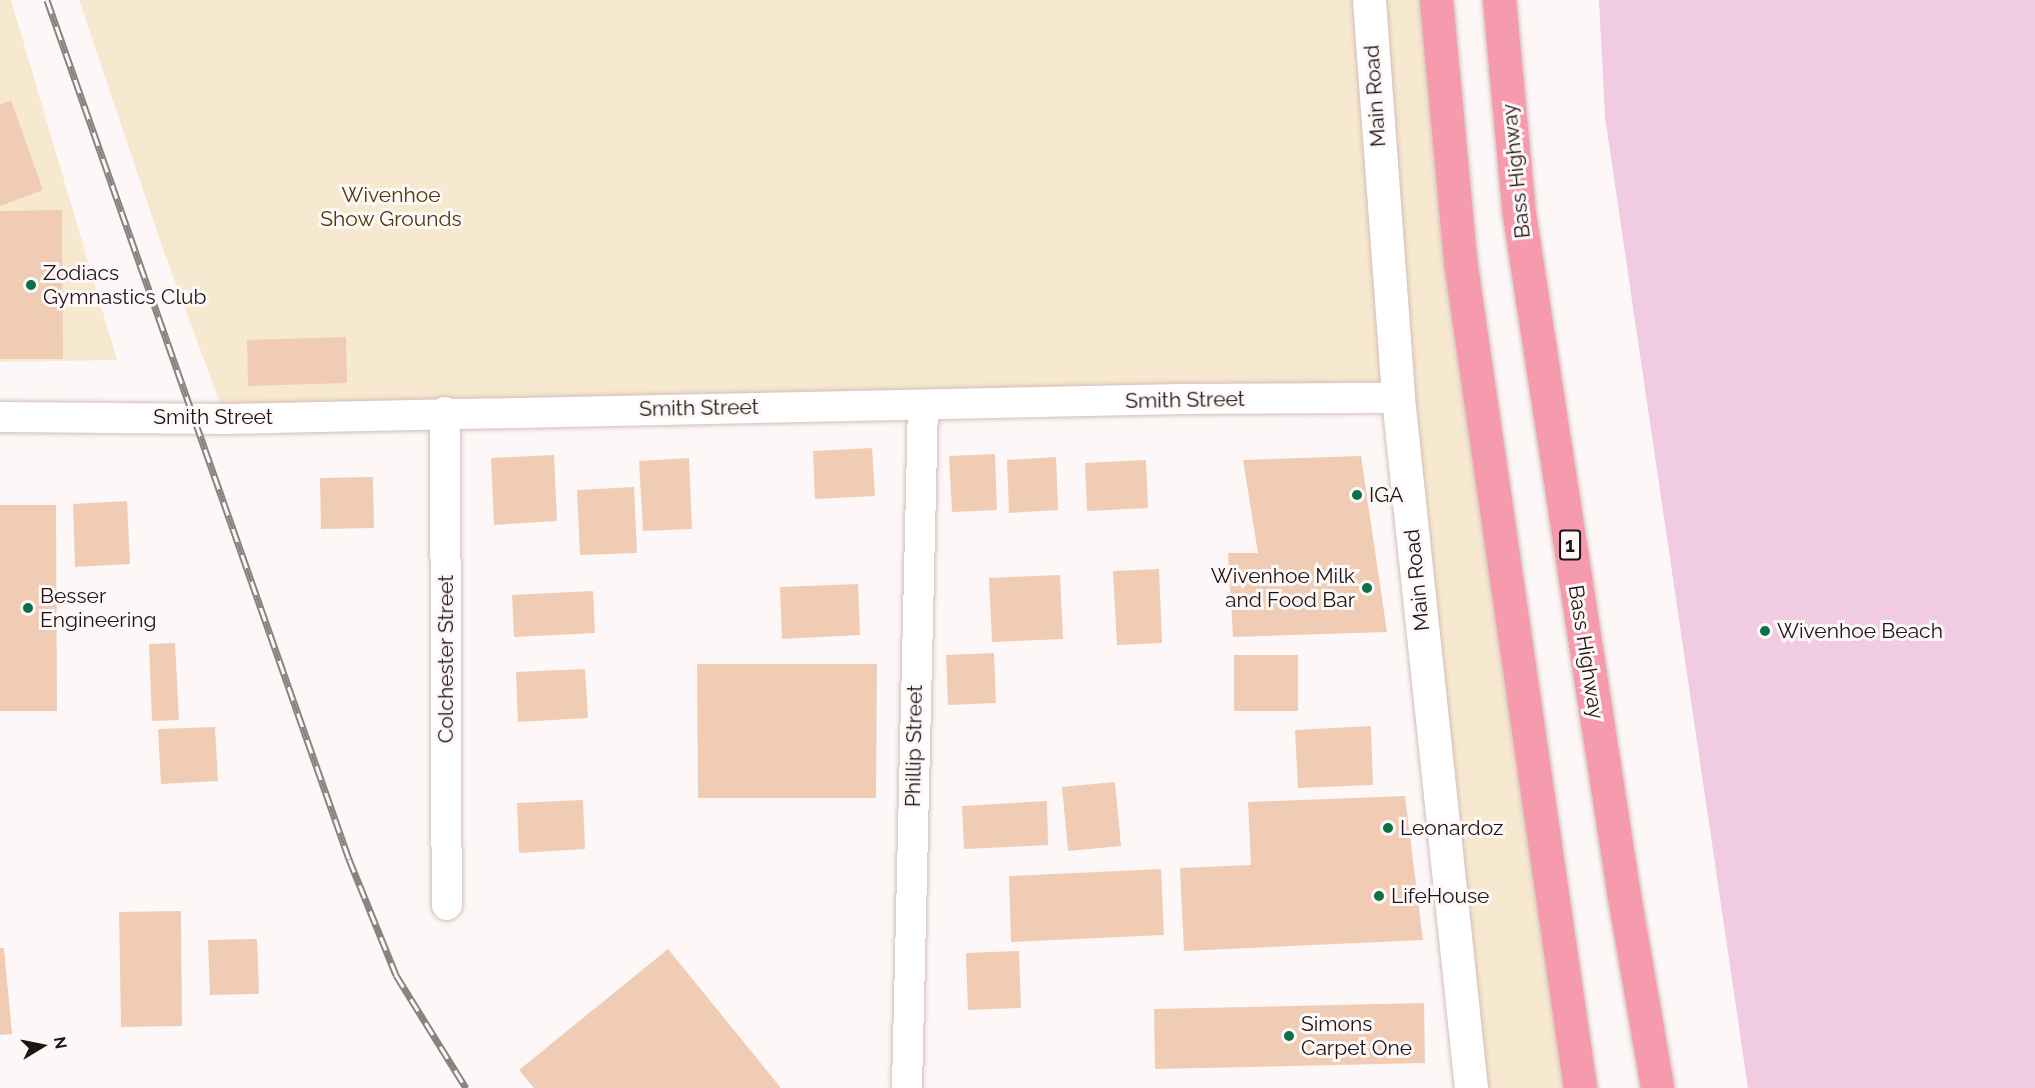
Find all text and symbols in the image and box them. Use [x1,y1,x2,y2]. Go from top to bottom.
street label: Main Road [1359,44,1391,148]
street label: Bass Highway [1496,102,1536,240]
park label: Wivenhoe Show Grounds [320,182,462,232]
place label: Zodiacs Gymnastics Club [43,260,207,310]
marker: Zodiacs Gymnastics Club [24,278,38,292]
street label: Smith Street [1125,386,1245,414]
street label: Smith Street [639,394,759,422]
street label: Smith Street [153,404,273,430]
place label: IGA [1369,482,1403,508]
marker: IGA [1350,488,1364,502]
street label: Main Road [1399,528,1435,632]
road number: 1 [1558,528,1582,562]
place label: Wivenhoe Milk and Food Bar [1211,563,1355,613]
street label: Colchester Street [433,575,459,743]
marker: Wivenhoe Milk and Food Bar [1360,581,1374,595]
place label: Besser Engineering [40,583,157,633]
street label: Bass Highway [1563,583,1609,721]
marker: Besser Engineering [21,601,35,615]
place label: Wivenhoe Beach [1777,618,1943,644]
marker: Wivenhoe Beach [1758,624,1772,638]
street label: Phillip Street [900,685,928,807]
place label: Leonardoz [1400,815,1503,841]
marker: Leonardoz [1381,821,1395,835]
place label: LifeHouse [1391,883,1489,909]
marker: LifeHouse [1372,889,1386,903]
place label: Simons Carpet One [1301,1011,1412,1061]
north arrow [12,1016,72,1076]
marker: Simons Carpet One [1282,1029,1296,1043]
text: N [50,1035,71,1050]

